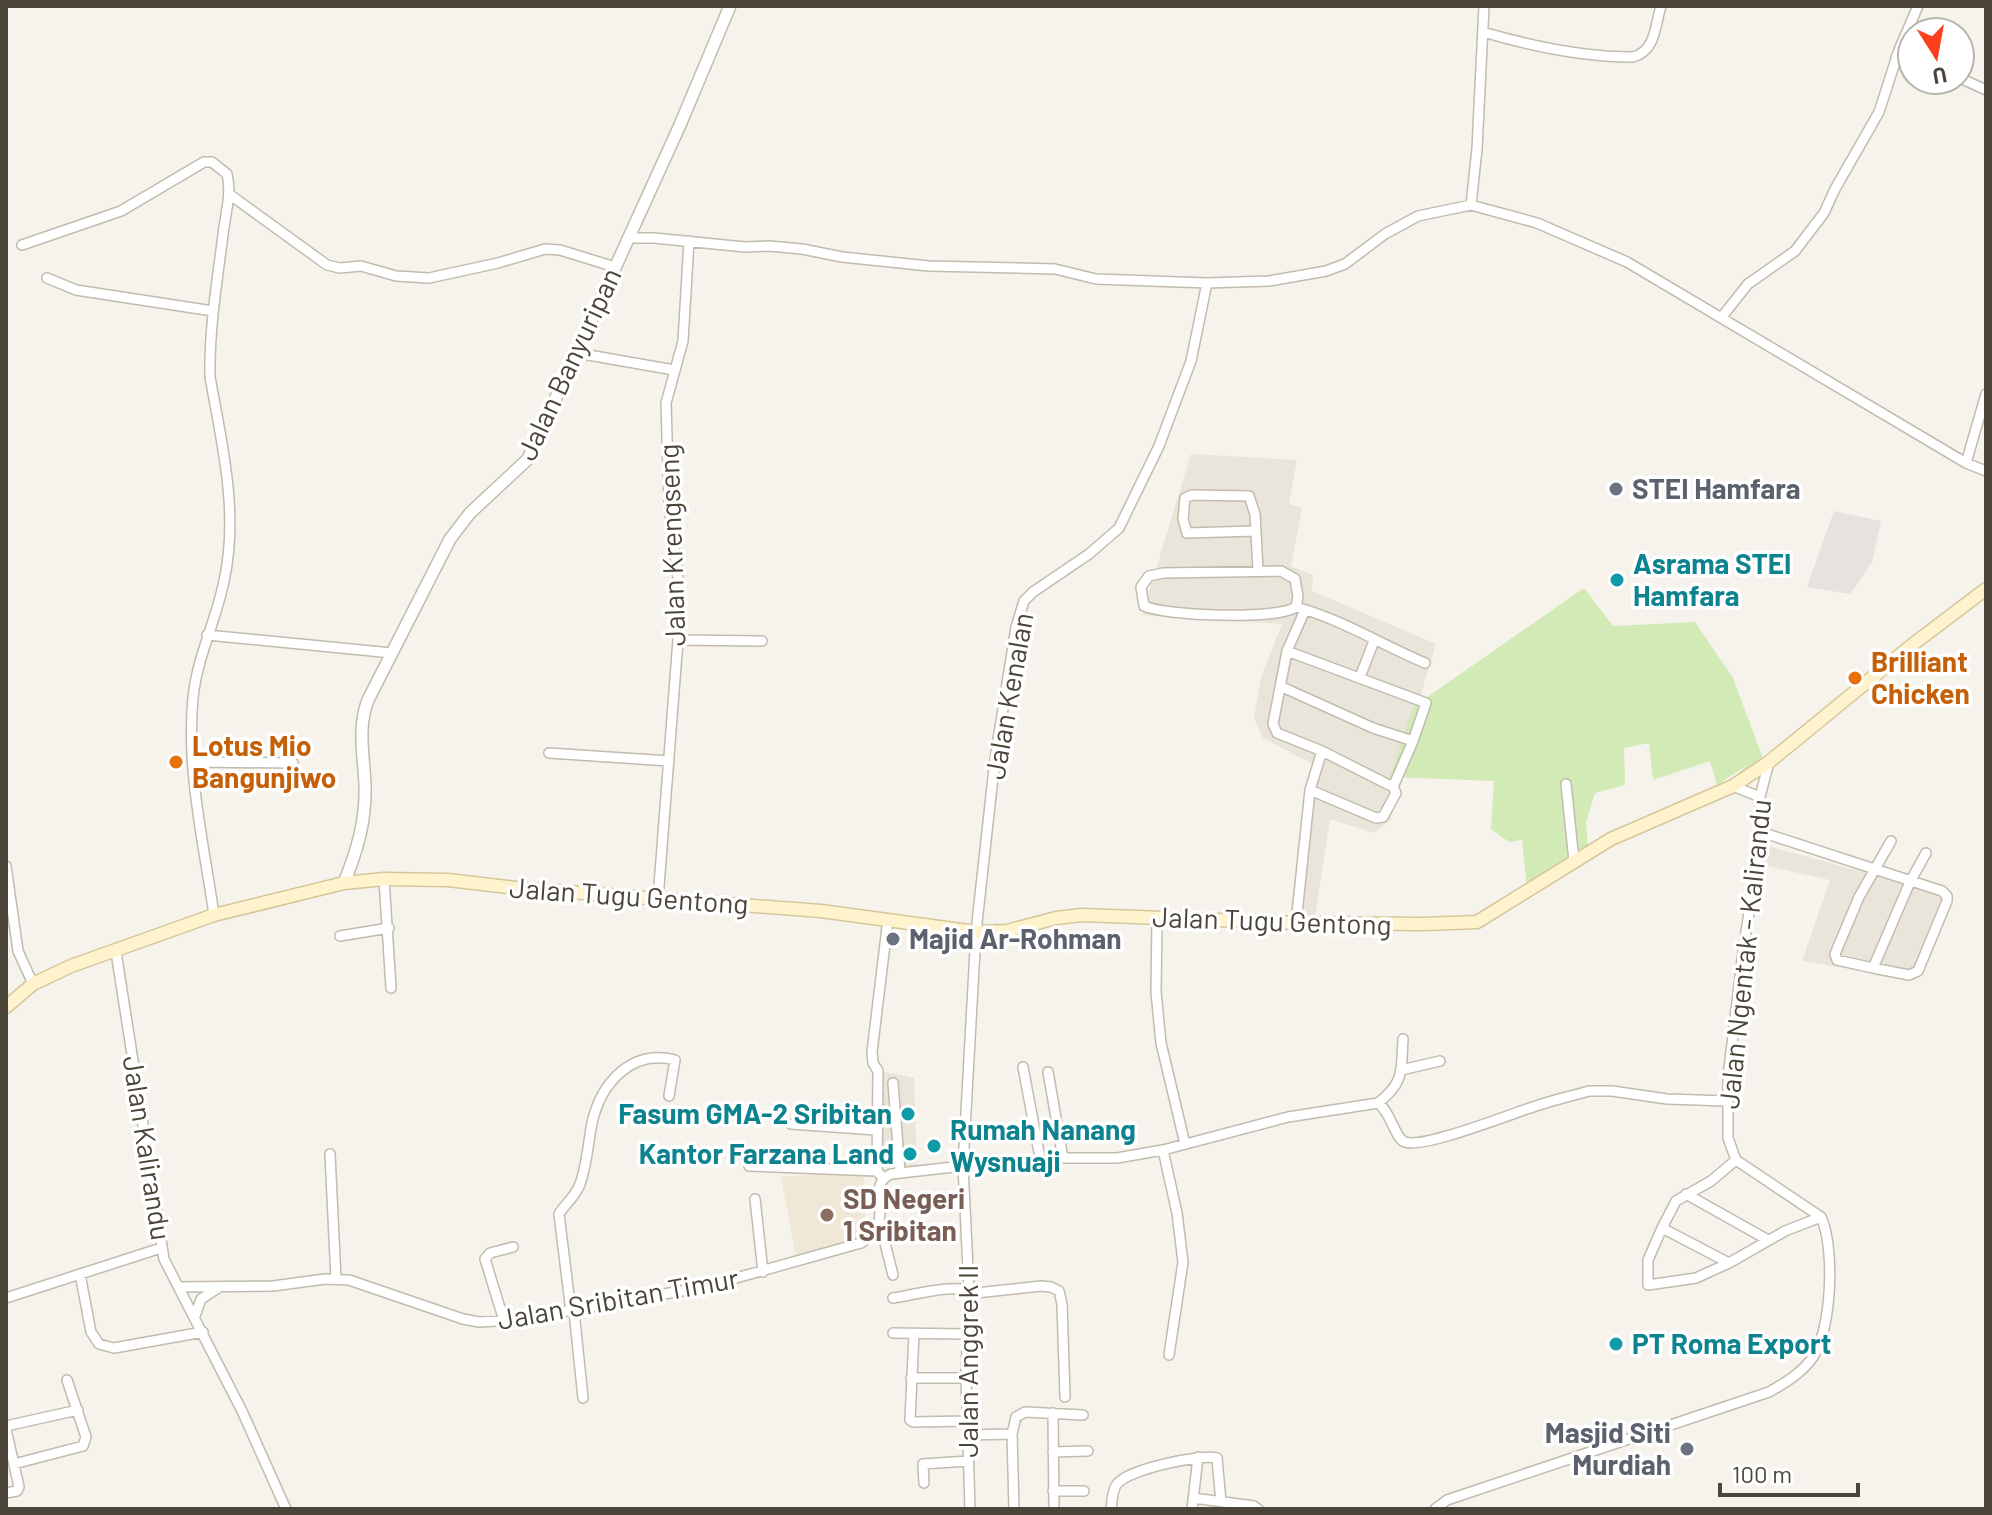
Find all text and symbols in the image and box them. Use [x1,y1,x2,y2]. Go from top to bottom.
north arrow [1896,16,1976,96]
text: U [1931,63,1949,91]
street label: Jalan Banyuripan [509,262,628,465]
street label: Jalan Krengseng [650,443,692,647]
place label: STEI Hamfara [1632,471,1801,505]
marker: STEI Hamfara [1607,480,1625,498]
place label: Asrama STEI Hamfara [1633,546,1791,612]
marker: Asrama STEI Hamfara [1608,571,1626,589]
street label: Jalan Kenalan [977,610,1039,782]
place label: Brilliant Chicken [1871,644,1970,710]
marker: Brilliant Chicken [1846,669,1864,687]
place label: Lotus Mio Bangunjiwo [192,728,336,794]
marker: Lotus Mio Bangunjiwo [167,753,185,771]
street label: Jalan Ngentak - Kalirandu [1711,797,1777,1110]
street label: Jalan Tugu Gentong [508,870,750,920]
street label: Jalan Tugu Gentong [1152,899,1392,941]
place label: Majid Ar-Rohman [909,921,1122,955]
marker: Majid Ar-Rohman [884,930,902,948]
street label: Jalan Kalirandu [117,1053,179,1243]
place label: Fasum GMA-2 Sribitan [618,1096,892,1130]
marker: Fasum GMA-2 Sribitan [899,1105,917,1123]
place label: Rumah Nanang Wysnuaji [950,1112,1136,1178]
place label: Kantor Farzana Land [639,1136,894,1170]
marker: Rumah Nanang Wysnuaji [925,1137,943,1155]
marker: Kantor Farzana Land [901,1145,919,1163]
place label: SD Negeri 1 Sribitan [843,1181,965,1247]
marker: SD Negeri 1 Sribitan [818,1206,836,1224]
street label: Jalan Sribitan Timur [495,1260,741,1336]
street label: Jalan Anggrek II [950,1264,984,1458]
place label: PT Roma Export [1632,1326,1831,1360]
marker: PT Roma Export [1607,1335,1625,1353]
place label: Masjid Siti Murdiah [1545,1415,1671,1481]
marker: Masjid Siti Murdiah [1678,1440,1696,1458]
scale bar [1720,1447,1858,1497]
text: 100 m [1732,1459,1792,1488]

